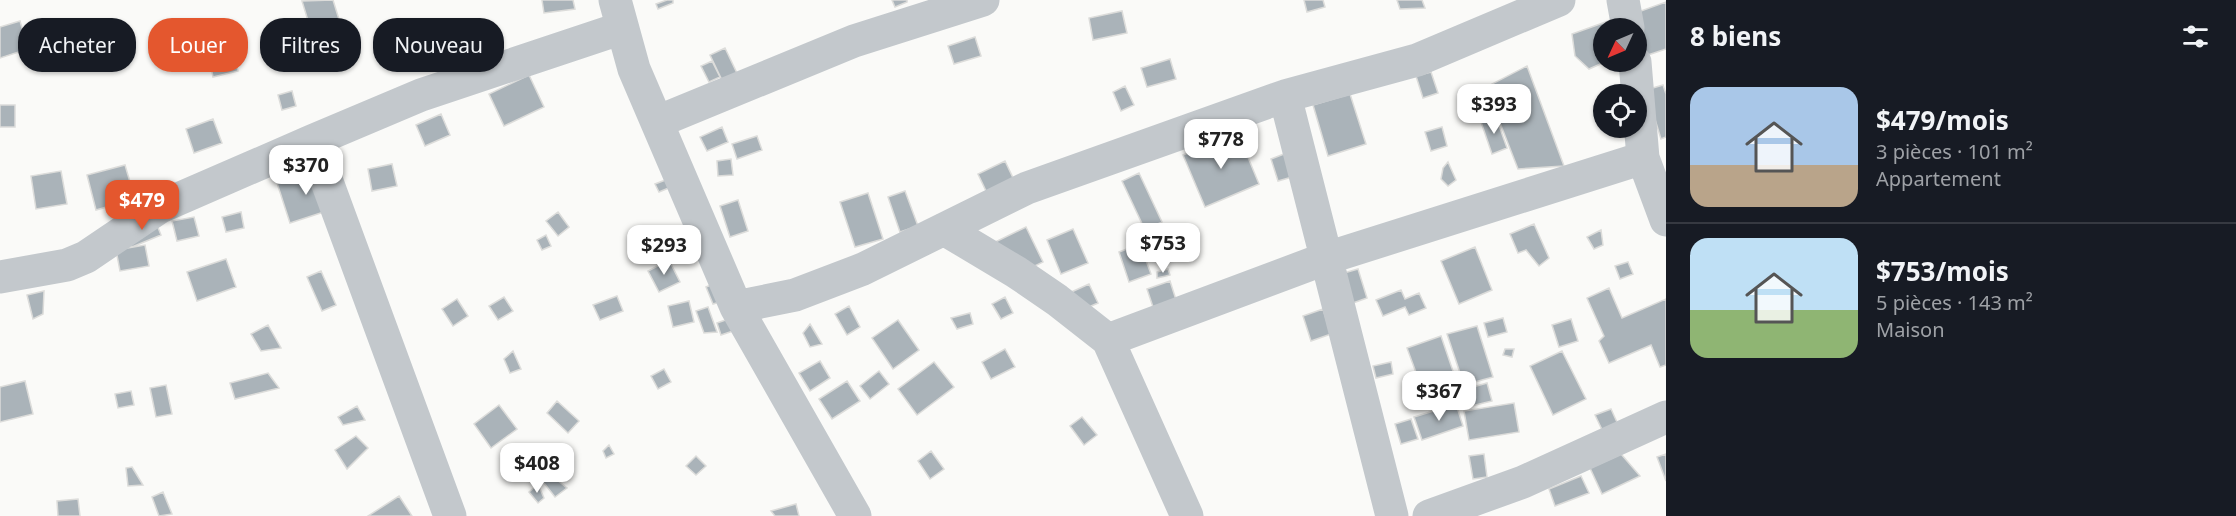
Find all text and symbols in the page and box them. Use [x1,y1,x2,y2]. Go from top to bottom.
chip: Acheter [18,18,136,72]
chip: Louer [148,18,248,72]
chip: Filtres [260,18,361,72]
chip: Nouveau [373,18,504,72]
north arrow [1593,18,1647,72]
map controls [1593,18,1647,138]
text: 8 biens [1690,18,1781,54]
icon: filters [2179,20,2212,53]
pin: $393 [1458,84,1530,135]
button: locate [1593,84,1647,138]
text: $393 [1471,90,1517,117]
text: $479/mois [1876,102,2009,138]
icon: home [1738,111,1810,183]
pin: $778 [1185,119,1257,170]
text: $778 [1198,125,1244,152]
text: 3 pièces · 101 m² [1876,138,2033,165]
pin: $370 [270,145,342,196]
text: $370 [283,151,329,178]
text: Appartement [1876,165,2001,192]
pin: $479 [106,180,178,231]
text: $479 [119,186,165,213]
pin: $753 [1127,223,1199,274]
pin: $293 [628,225,700,276]
text: $753 [1140,229,1186,256]
text: $293 [641,231,687,258]
text: $753/mois [1876,253,2009,289]
icon: home [1738,262,1810,334]
text: 5 pièces · 143 m² [1876,289,2033,316]
text: Maison [1876,316,1945,343]
pin: $367 [1403,371,1475,422]
text: $367 [1416,377,1462,404]
pin: $408 [501,443,573,494]
text: $408 [514,449,560,476]

